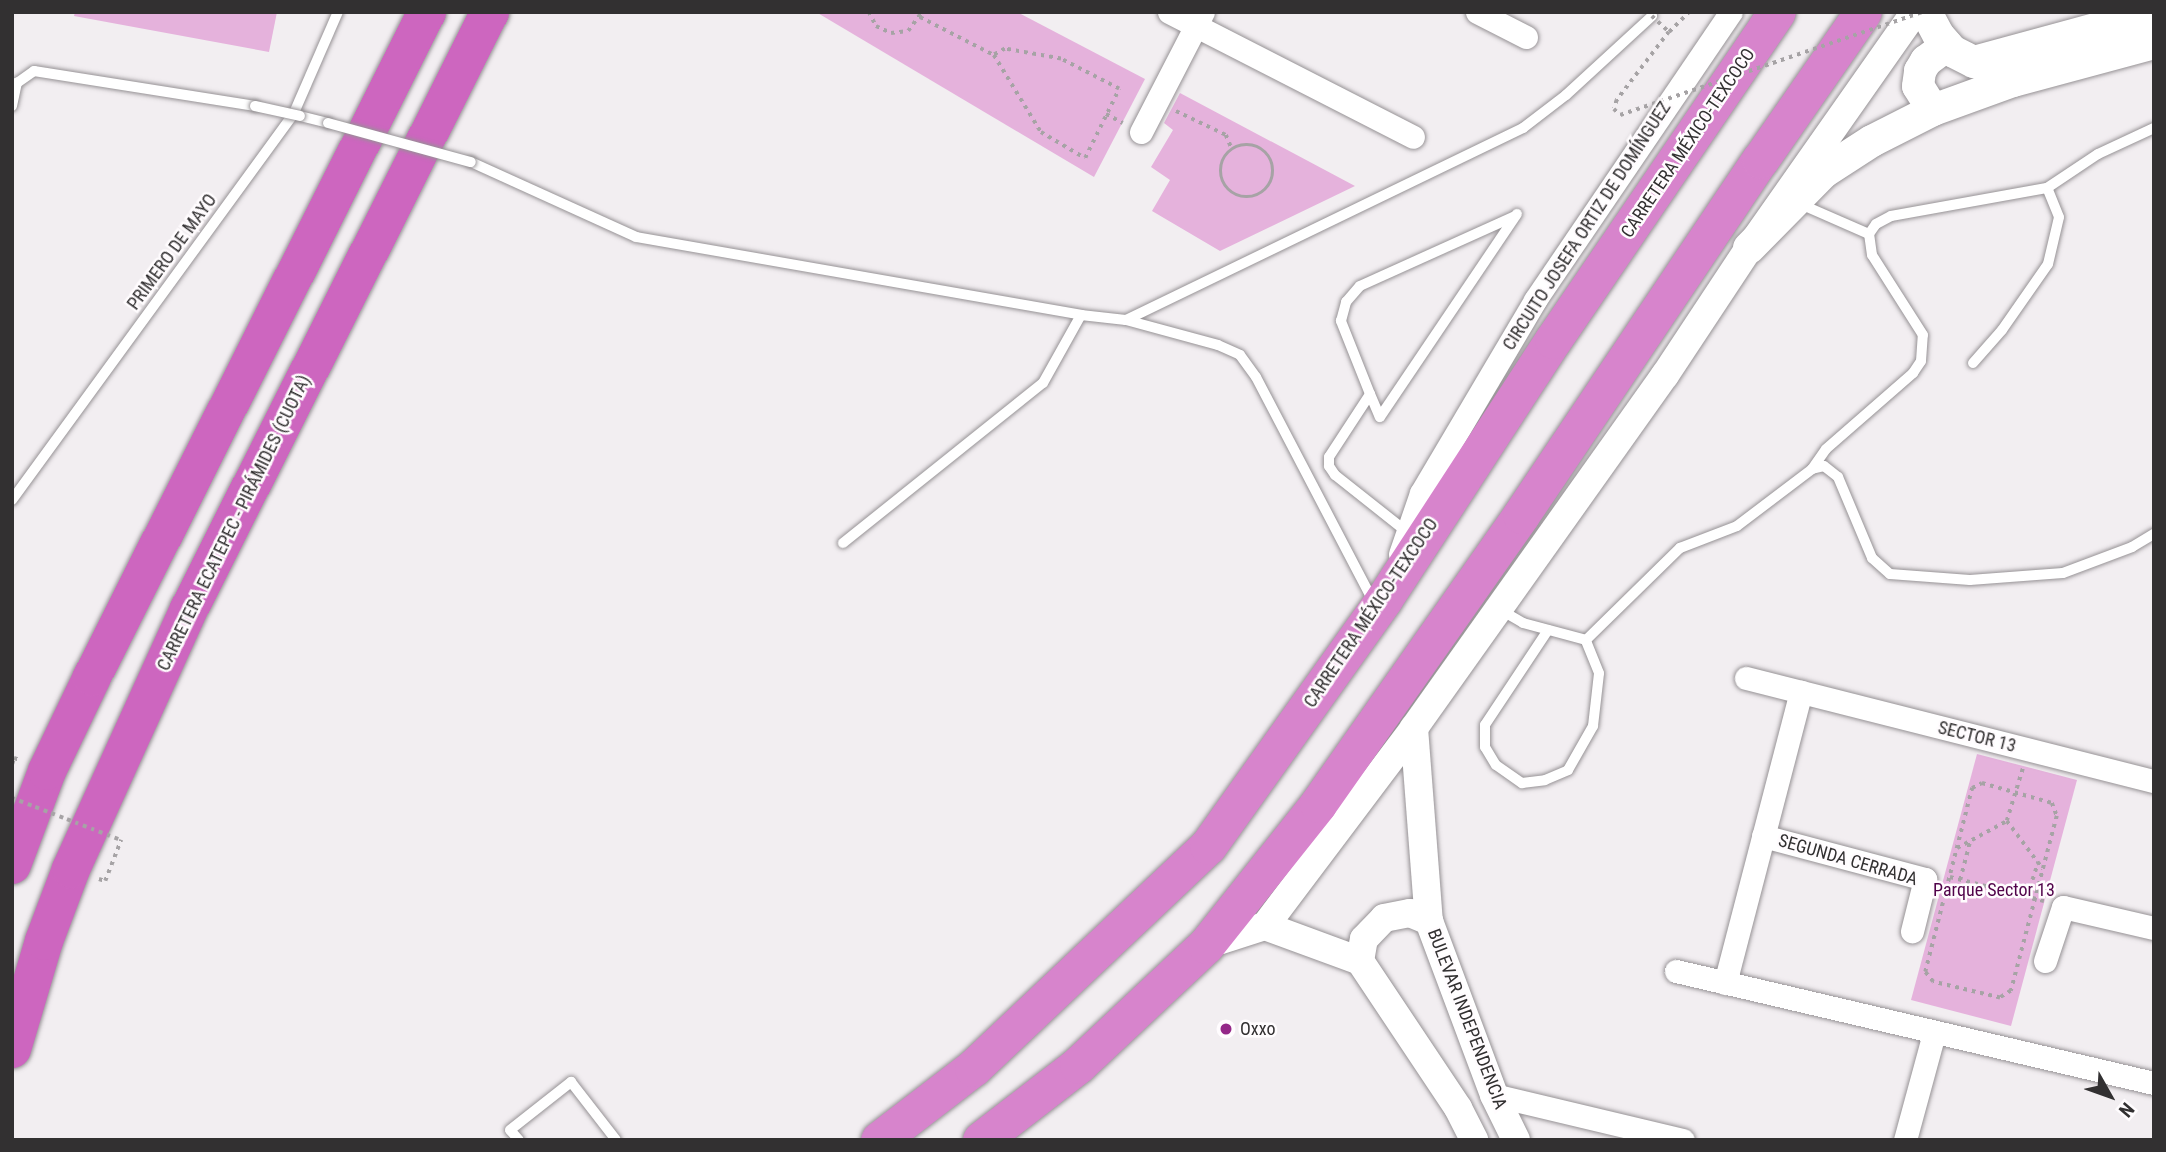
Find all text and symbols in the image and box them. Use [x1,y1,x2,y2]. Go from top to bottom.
street label: CARRETERA MÉXICO-TEXCOCO [1616,44,1760,242]
street label: CIRCUITO JOSEFA ORTIZ DE DOMÍNGUEZ [1498,98,1676,354]
street label: PRIMERO DE MAYO [123,190,221,314]
street label: CARRETERA ECATEPEC - PIRÁMIDES (CUOTA) [153,372,315,674]
street label: CARRETERA MÉXICO-TEXCOCO [1299,514,1443,712]
street label: SECTOR 13 [1936,717,2018,757]
street label: SEGUNDA CERRADA [1776,830,1920,890]
park label: Parque Sector 13 [1933,879,2055,901]
street label: BULEVAR INDEPENDENCIA [1423,926,1511,1112]
place label: Oxxo [1240,1018,1275,1040]
marker: Oxxo [1218,1021,1234,1037]
north arrow [2075,1061,2145,1131]
text: N [2114,1098,2139,1122]

